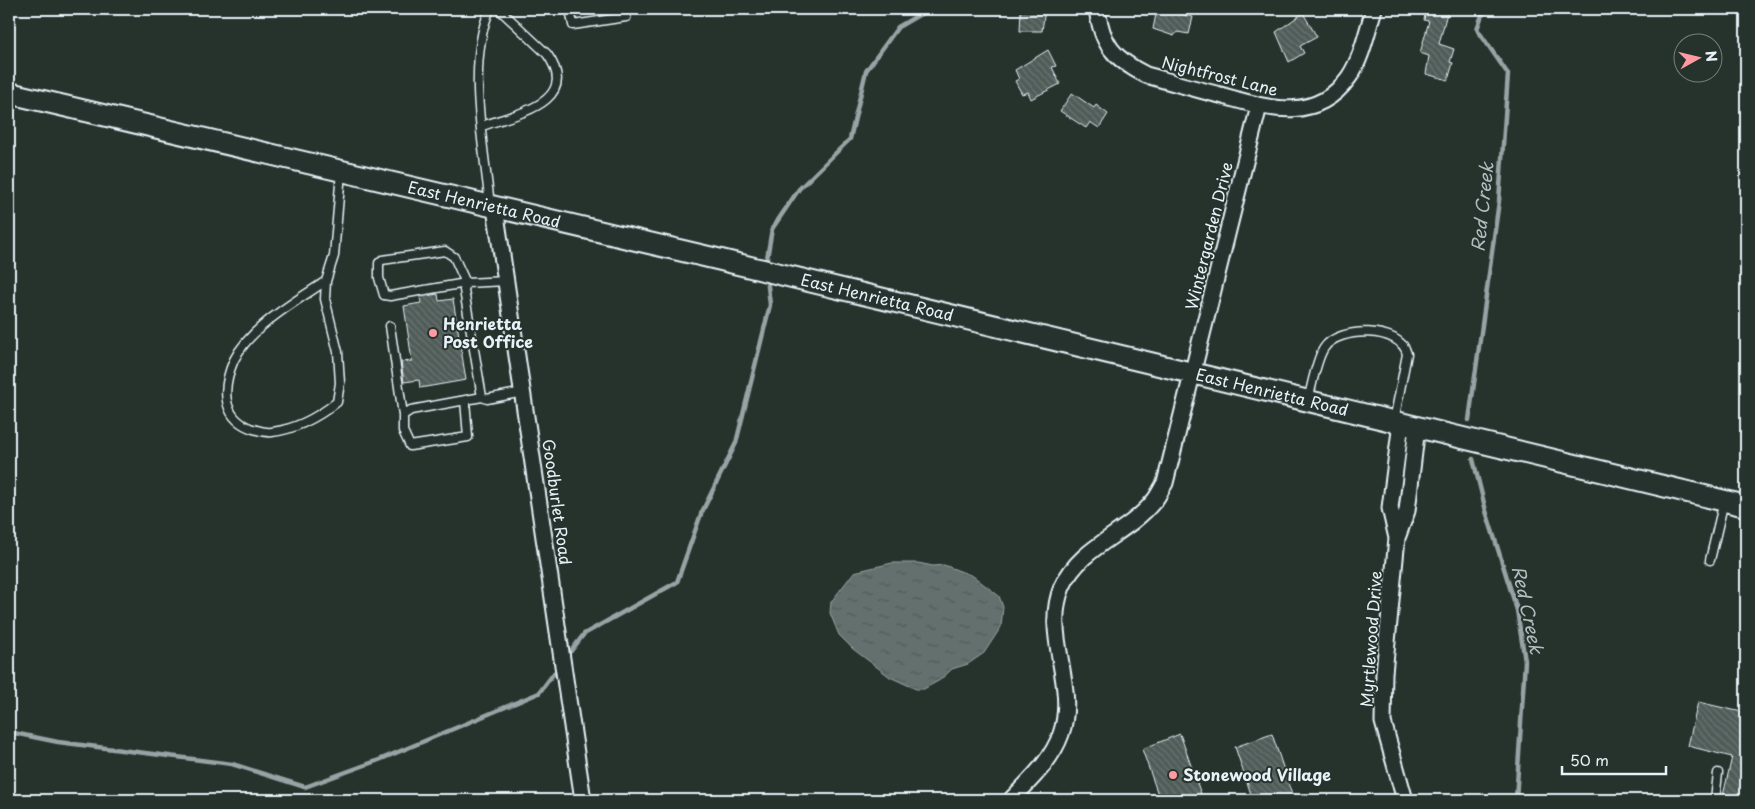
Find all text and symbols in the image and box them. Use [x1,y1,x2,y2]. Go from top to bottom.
north arrow [1672,32,1722,82]
street label: Nightfrost Lane [1160,49,1281,101]
text: N [1700,49,1723,63]
street label: Wintergarden Drive [1178,159,1238,312]
water label: Red Creek [1463,160,1500,253]
street label: East Henrietta Road [406,174,563,233]
street label: East Henrietta Road [799,267,956,326]
place label: Henrietta Post Office [443,311,533,353]
marker: Henrietta Post Office [427,327,439,339]
street label: East Henrietta Road [1193,361,1351,421]
street label: Goodburlet Road [537,437,579,566]
water label: Red Creek [1506,563,1551,657]
street label: Myrtlewood Drive [1353,570,1387,708]
scale bar [1562,744,1666,776]
text: 50 m [1570,748,1609,771]
place label: Stonewood Village [1183,762,1331,786]
marker: Stonewood Village [1167,769,1179,781]

